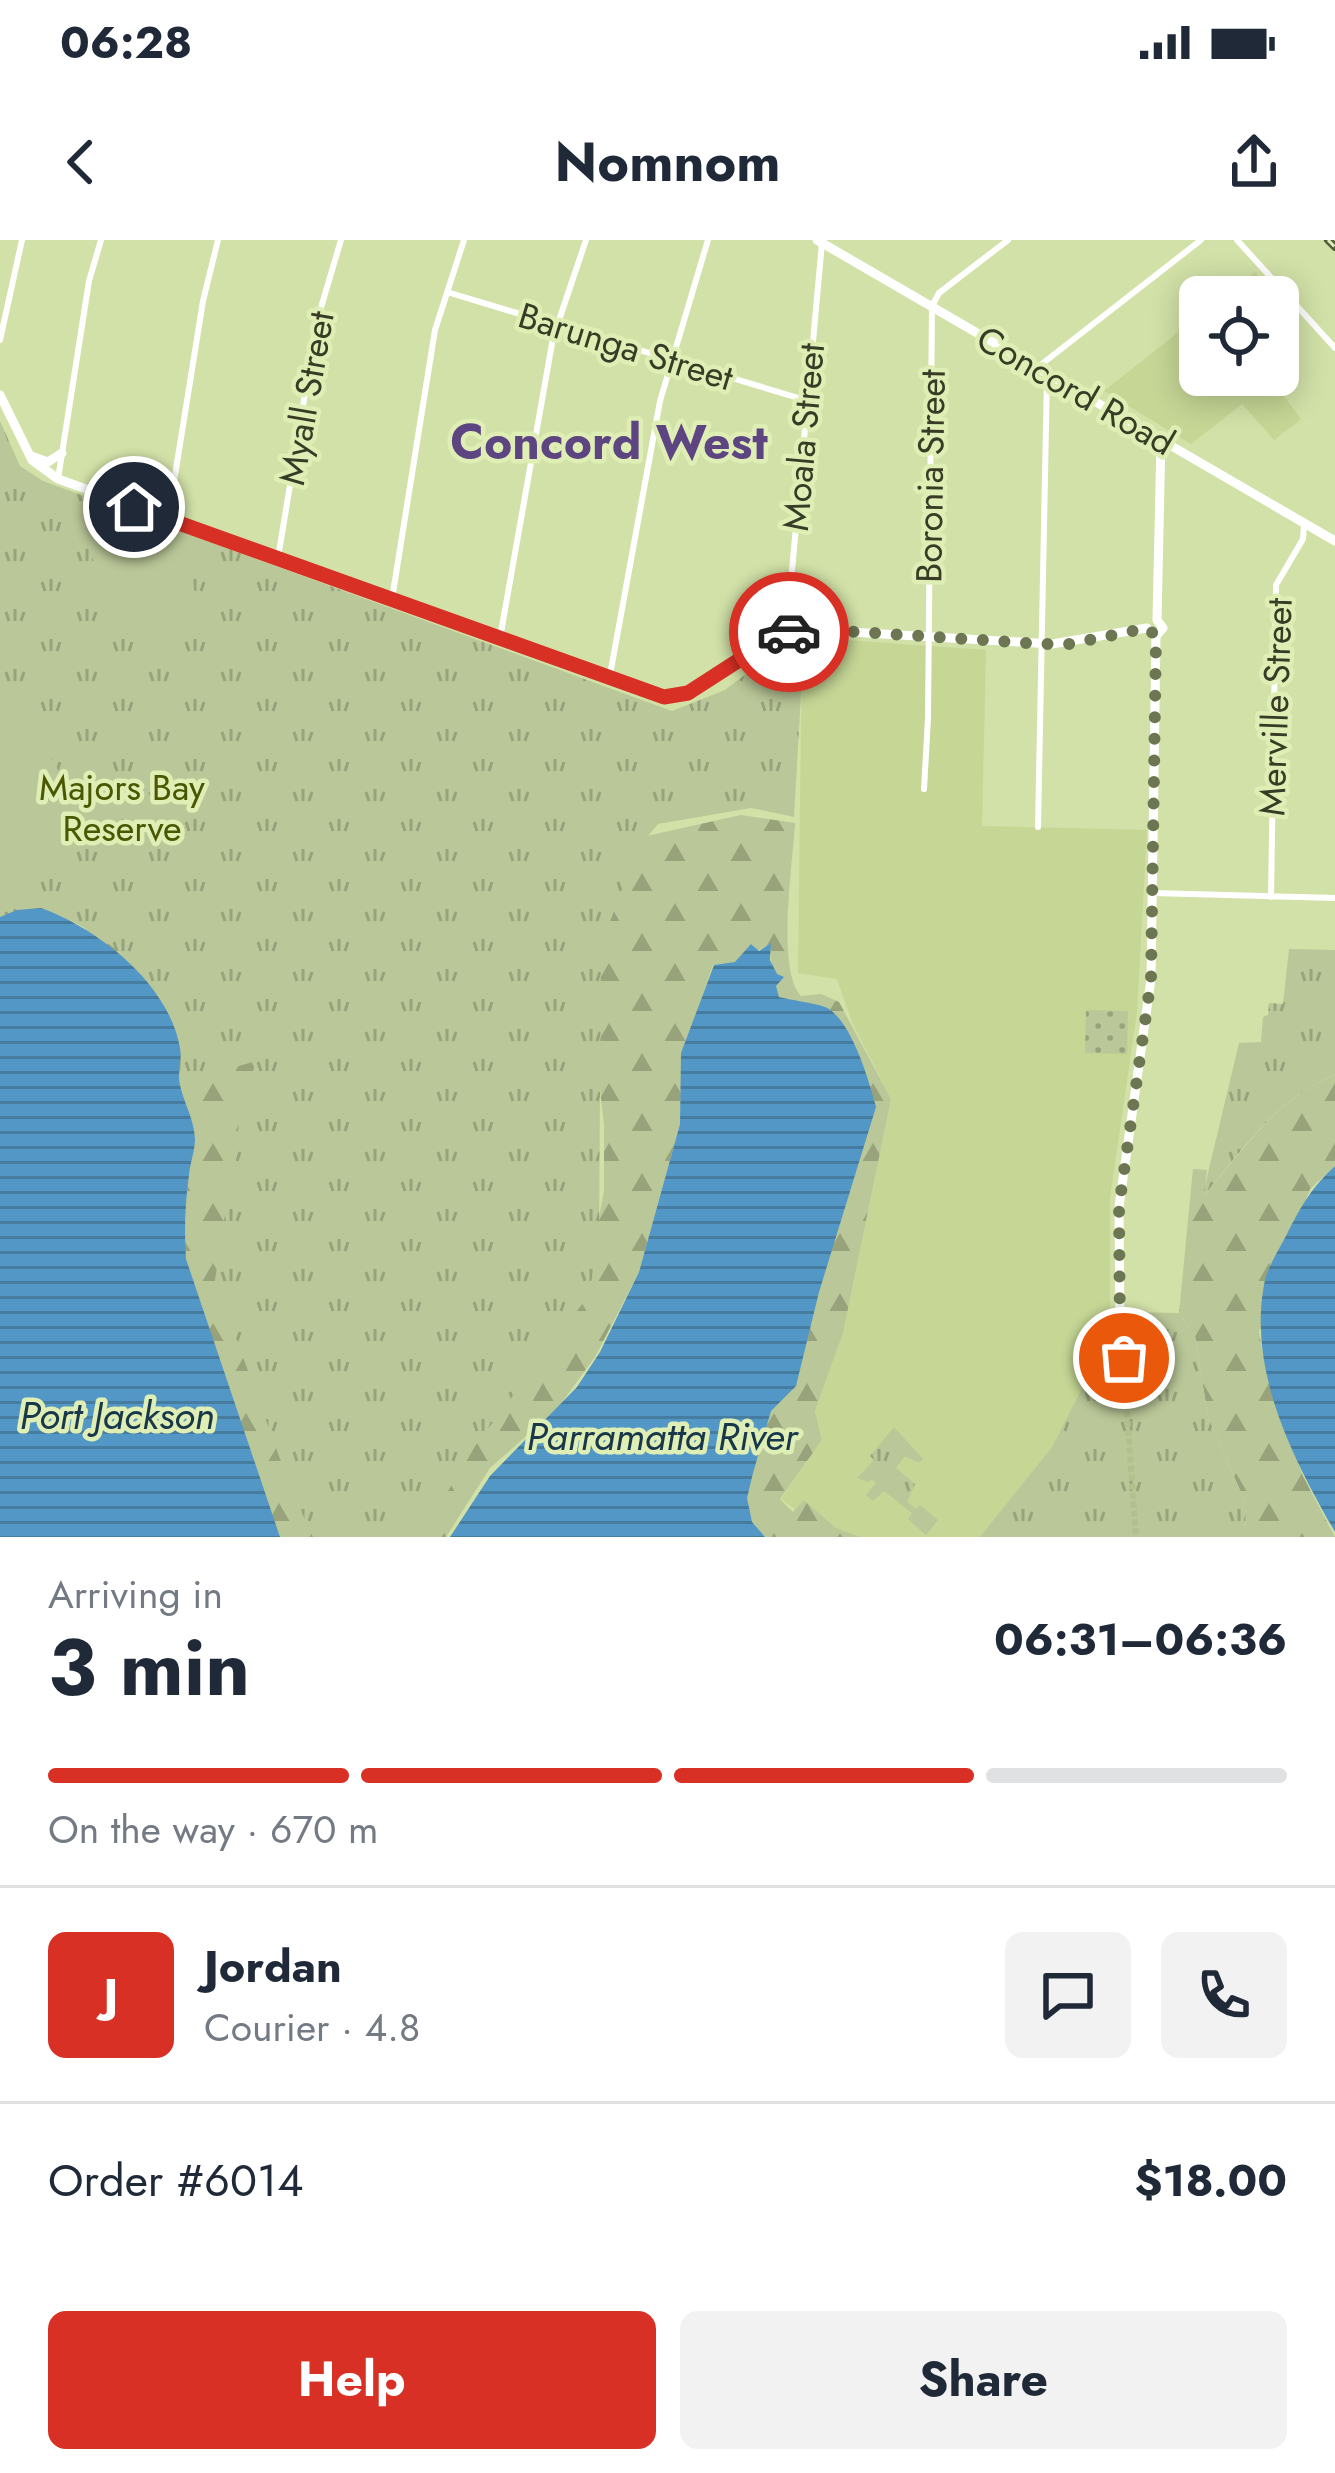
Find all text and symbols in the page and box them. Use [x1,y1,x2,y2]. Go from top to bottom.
text: 06:28 [60,10,192,75]
text: Nomnom [554,123,781,201]
icon: back [48,129,114,195]
icon: share [1221,129,1287,195]
map controls [1179,276,1299,396]
button: locate [1179,276,1299,396]
street label: Barunga Street [512,289,740,403]
street label: Myall Street [265,307,347,489]
street label: Concord Road [967,312,1185,468]
street label: Moala Street [769,341,837,533]
street label: Boronia Street [902,368,958,583]
district label: Concord West [450,408,768,477]
pin [83,456,185,558]
icon: home [101,474,167,540]
courier [729,572,849,692]
street label: Merville Street [1245,597,1305,817]
icon: car [756,599,822,665]
park label: Majors Bay Reserve [39,761,205,854]
pin [1073,1307,1175,1409]
icon: bag [1091,1325,1157,1391]
water label: Port Jackson [19,1387,215,1444]
water label: Parramatta River [527,1408,799,1465]
text: Arriving in [48,1566,223,1623]
text: 06:31–06:36 [994,1607,1287,1672]
text: 3 min [48,1612,250,1724]
text: On the way · 670 m [48,1801,378,1858]
button: chat [1005,1932,1131,2058]
button: phone [1161,1932,1287,2058]
text: Jordan [204,1934,342,1999]
text: J [104,1962,118,2027]
text: Courier · 4.8 [204,1999,420,2056]
text: Order #6014 [48,2148,303,2213]
text: $18.00 [1134,2148,1287,2213]
button: Help [48,2311,656,2449]
button: Share [680,2311,1287,2449]

